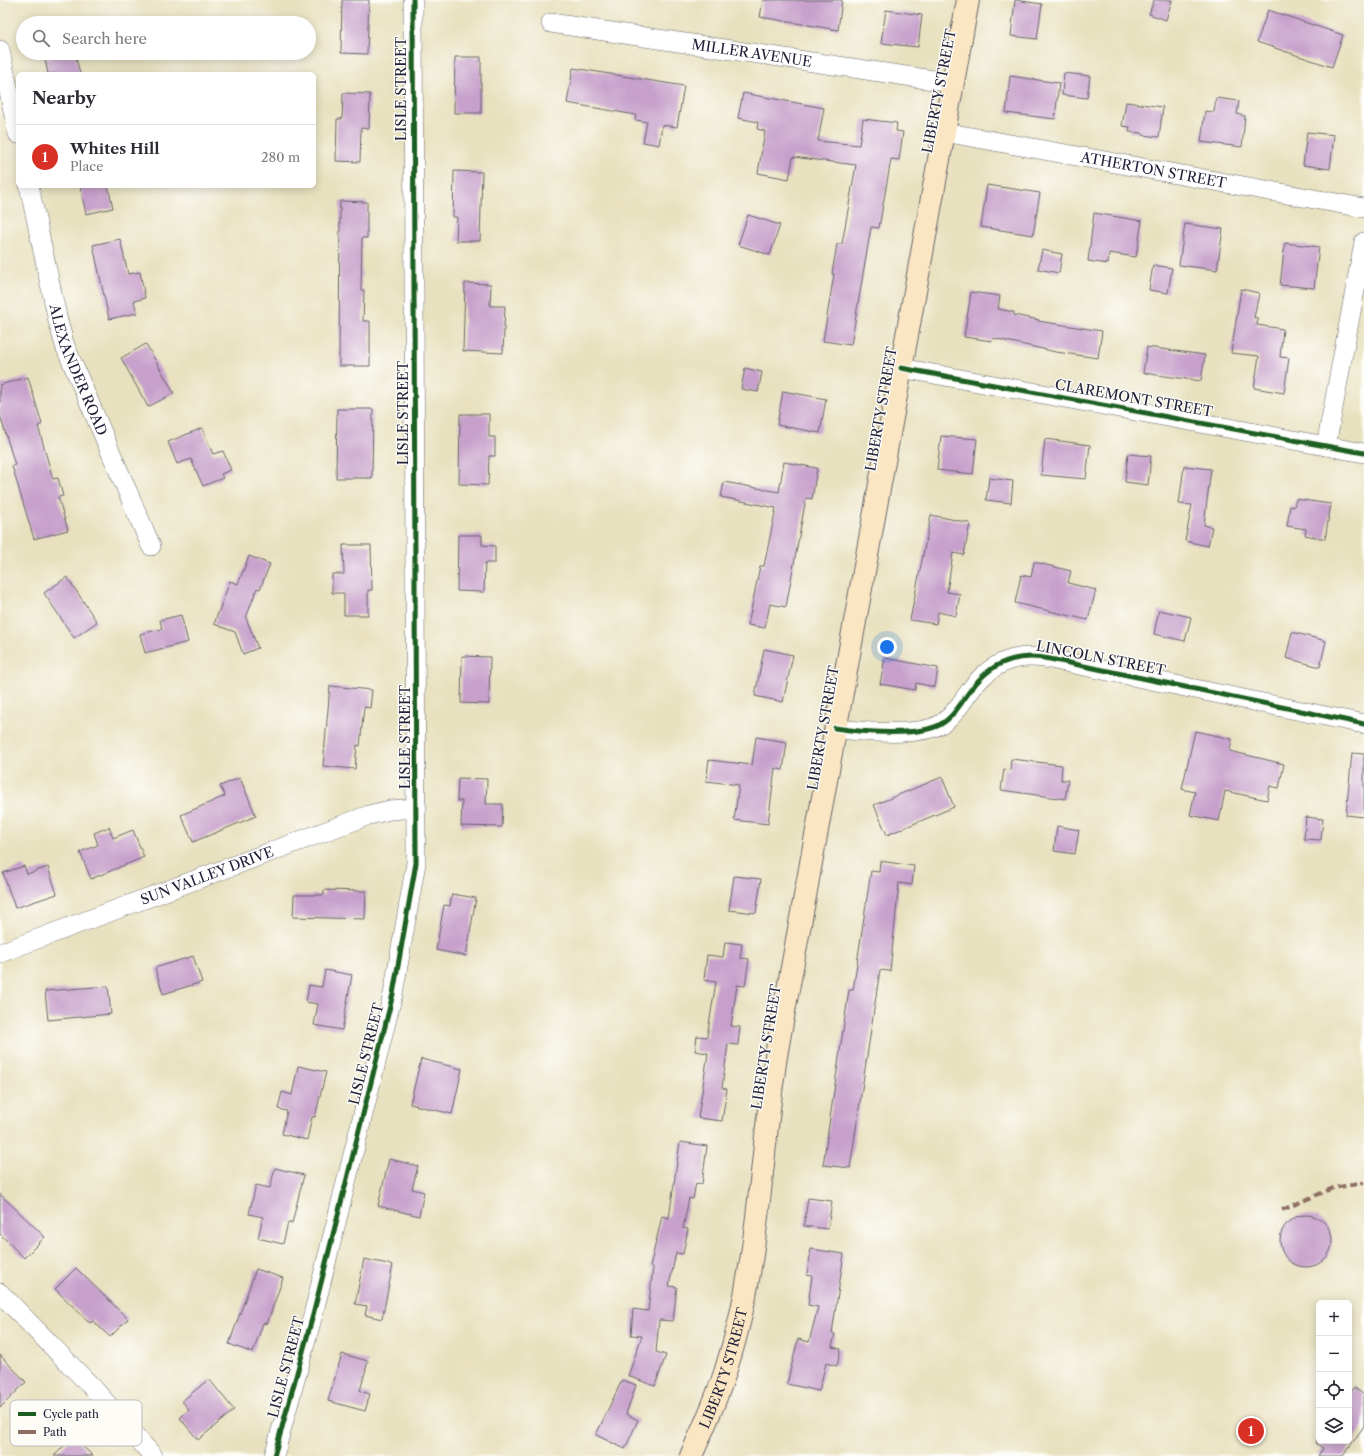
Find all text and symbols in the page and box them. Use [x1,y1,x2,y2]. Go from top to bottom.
search box [16,16,316,60]
icon: search [30,27,52,49]
street label: LIBERTY STREET [918,27,960,155]
text: Search here [62,29,147,48]
street label: MILLER AVENUE [690,35,813,71]
street label: LISLE STREET [392,36,410,141]
text: Nearby [32,88,96,108]
text: Whites Hill [70,139,160,158]
street label: ATHERTON STREET [1078,148,1228,192]
text: 1 [42,149,48,165]
text: 280 m [261,149,300,165]
text: Place [70,158,103,174]
street label: ALEXANDER ROAD [45,302,111,438]
street label: LIBERTY STREET [861,345,901,473]
street label: LISLE STREET [394,360,412,465]
street label: CLAREMONT STREET [1054,375,1215,421]
your location [877,637,897,657]
street label: LINCOLN STREET [1035,637,1168,679]
street label: LIBERTY STREET [803,664,843,792]
street label: LISLE STREET [396,684,414,789]
street label: SUN VALLEY DRIVE [138,842,276,909]
street label: LIBERTY STREET [747,983,785,1111]
street label: LISLE STREET [345,1001,387,1107]
map controls [1316,1300,1352,1444]
button: + [1316,1300,1352,1336]
street label: LIBERTY STREET [695,1305,751,1431]
street label: LISLE STREET [264,1314,308,1420]
button: − [1316,1336,1352,1372]
button: locate [1316,1372,1352,1408]
legend [10,1400,142,1446]
text: Cycle path [43,1407,99,1421]
button: layers [1316,1408,1352,1444]
pin: 1 [1238,1416,1264,1446]
text: Path [43,1425,67,1439]

